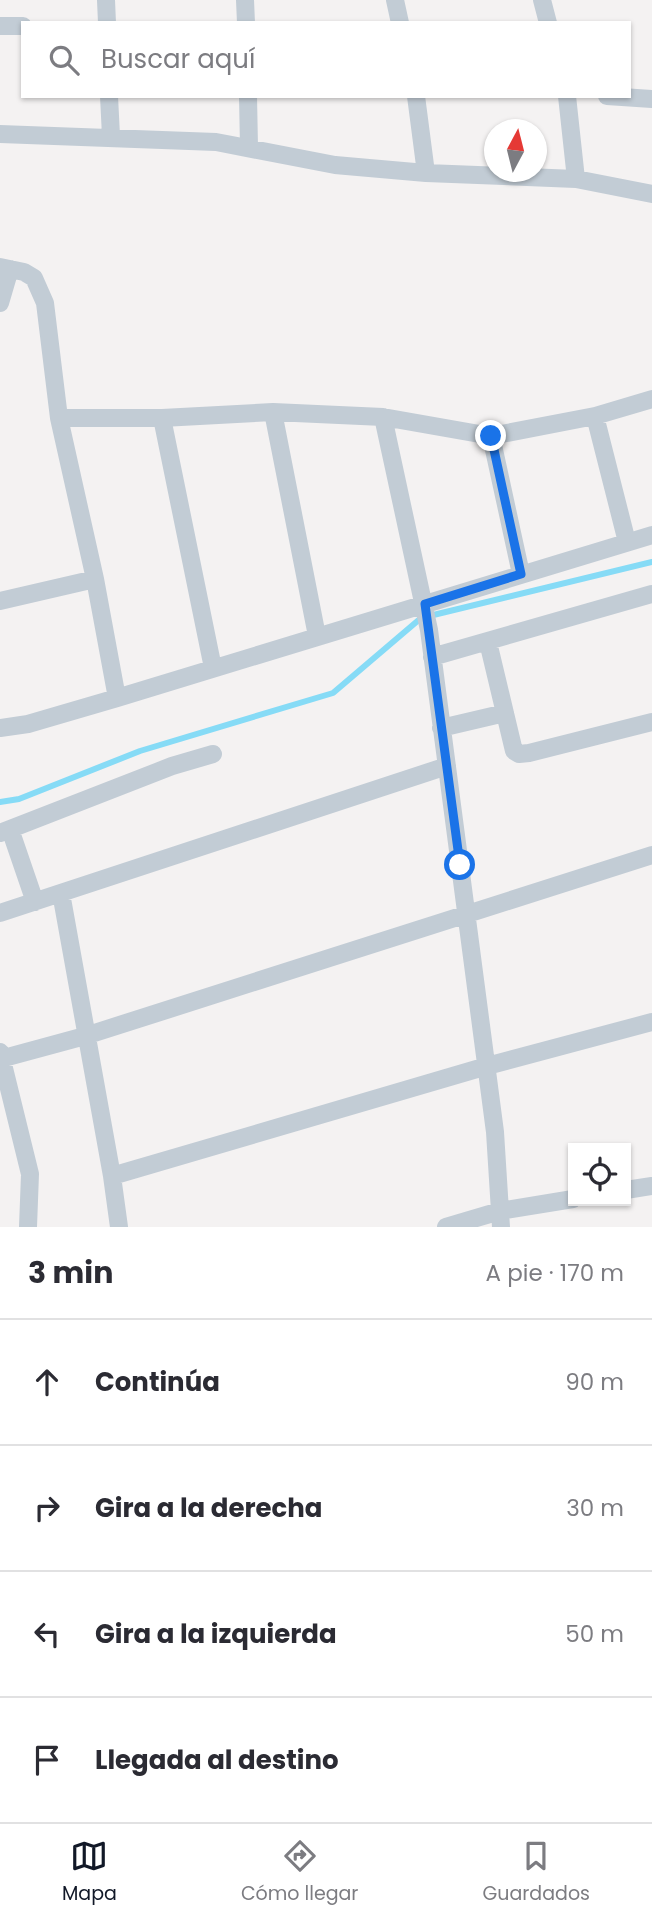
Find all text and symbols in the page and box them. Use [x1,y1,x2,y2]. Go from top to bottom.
search box [21,21,631,98]
icon: search [45,41,83,79]
text: Buscar aquí [101,41,255,77]
north arrow [484,119,547,182]
route end [475,420,506,451]
route start [444,849,475,880]
map controls [568,1143,631,1206]
button: locate [568,1143,631,1206]
text: 3 min [28,1251,113,1294]
text: A pie · 170 m [486,1257,624,1289]
icon: ahead [28,1363,66,1401]
text: Continúa [95,1364,220,1400]
text: 90 m [565,1366,624,1398]
icon: right [28,1489,66,1527]
text: Gira a la derecha [95,1490,323,1526]
text: 30 m [566,1492,624,1524]
icon: left [28,1615,66,1653]
text: Gira a la izquierda [95,1616,337,1652]
text: 50 m [565,1618,624,1650]
icon: arrive [28,1741,66,1779]
text: Llegada al destino [95,1742,339,1778]
tab: Mapa [62,1837,117,1908]
tab: Cómo llegar [241,1837,358,1908]
tab: Guardados [482,1837,590,1908]

